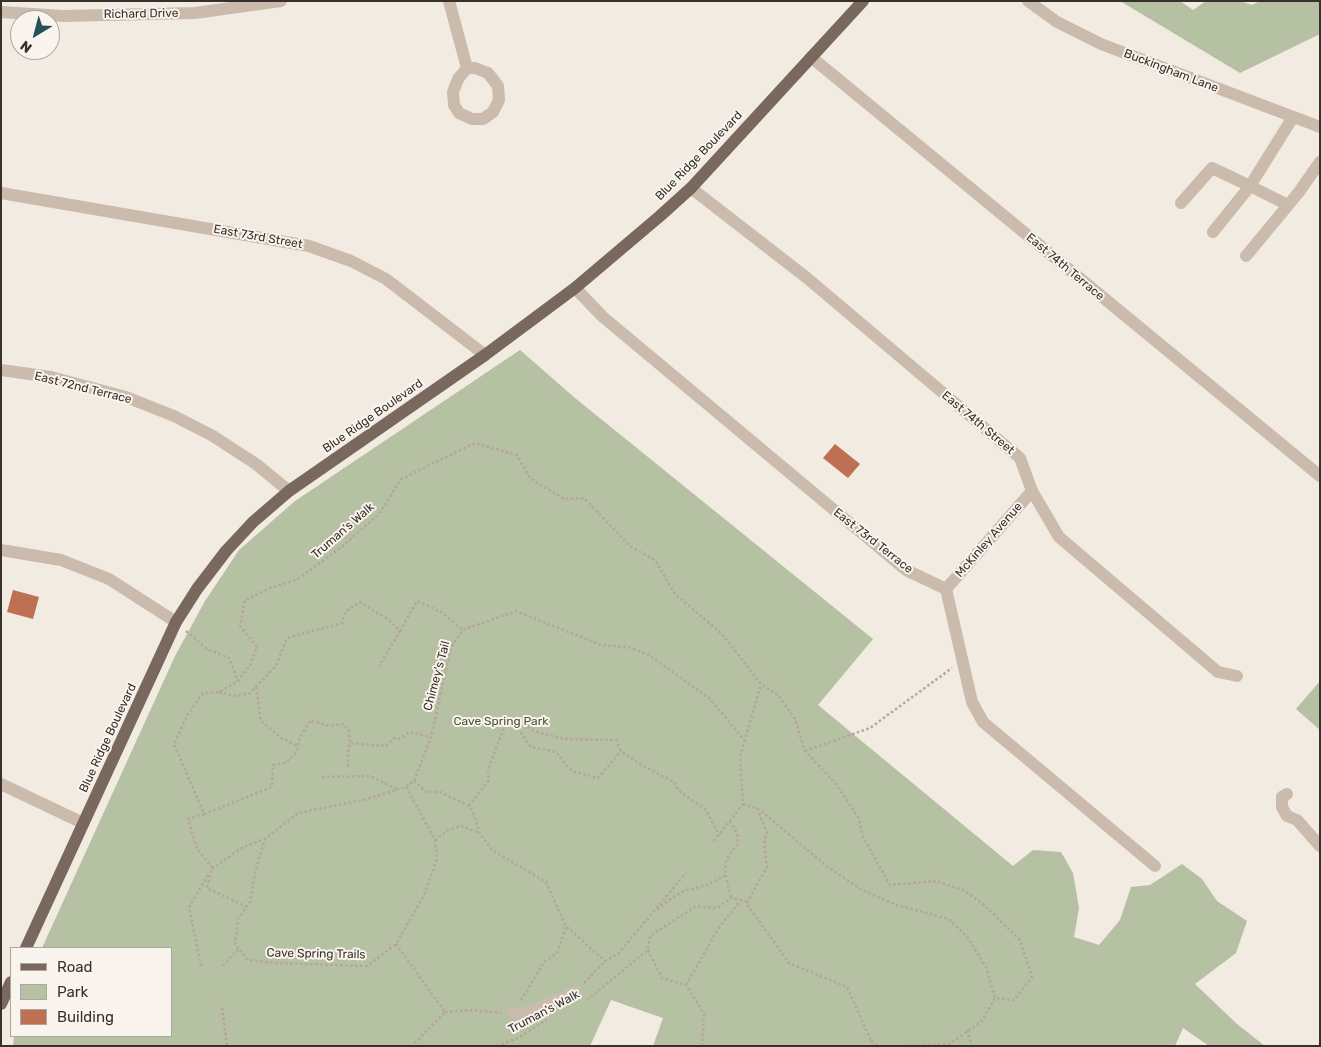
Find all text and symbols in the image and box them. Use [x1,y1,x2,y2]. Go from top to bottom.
street label: Richard Drive [104,6,178,22]
north arrow [10,10,60,60]
text: N [17,37,35,56]
street label: Buckingham Lane [1122,46,1220,96]
street label: Blue Ridge Boulevard [653,108,745,204]
street label: East 73rd Street [212,222,304,252]
street label: East 74th Terrace [1023,230,1107,304]
street label: East 72nd Terrace [33,369,133,407]
street label: Blue Ridge Boulevard [320,376,426,456]
street label: East 74th Street [939,388,1017,458]
street label: Truman's Walk [309,500,377,562]
street label: McKinley Avenue [953,500,1025,580]
street label: East 73rd Terrace [830,505,916,577]
street label: Chimey's Tail [421,640,453,712]
street label: Blue Ridge Boulevard [76,681,140,795]
park label: Cave Spring Park [454,715,548,729]
street label: Cave Spring Trails [266,946,366,962]
legend [10,947,172,1037]
text: Road [57,958,93,976]
text: Park [57,983,88,1001]
street label: Truman's Walk [506,987,582,1037]
text: Building [57,1008,114,1026]

